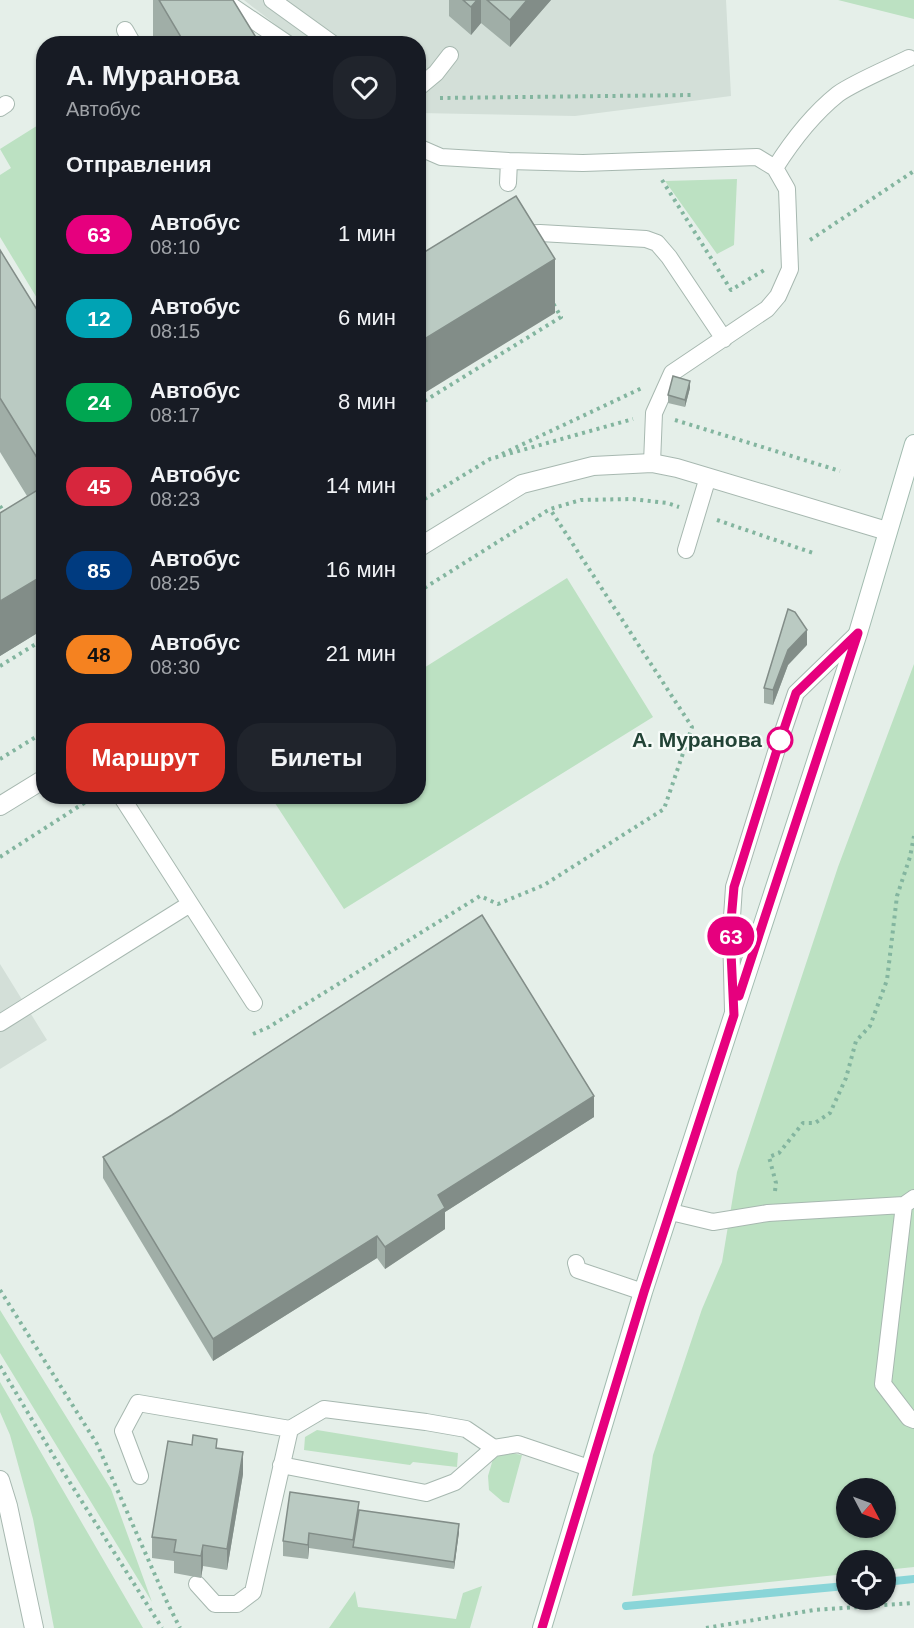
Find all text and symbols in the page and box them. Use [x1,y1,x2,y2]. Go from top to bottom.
button: heart [333,56,396,119]
text: А. Муранова [66,60,239,91]
text: Автобус [66,98,140,120]
text: Отправления [66,152,212,177]
text: Автобус [150,210,240,235]
text: 1 мин [338,221,396,246]
text: 63 [87,223,111,246]
text: 08:10 [150,236,200,258]
text: Автобус [150,294,240,319]
text: 6 мин [338,305,396,330]
text: 12 [87,307,111,330]
text: 08:15 [150,320,200,342]
text: Автобус [150,378,240,403]
text: 8 мин [338,389,396,414]
text: 24 [87,391,111,414]
text: 08:17 [150,404,200,426]
text: Автобус [150,462,240,487]
text: 14 мин [326,473,396,498]
text: 45 [87,475,111,498]
text: 08:23 [150,488,200,510]
text: Автобус [150,546,240,571]
text: 16 мин [326,557,396,582]
text: 85 [87,559,111,582]
text: 08:25 [150,572,200,594]
text: Автобус [150,630,240,655]
text: 21 мин [326,641,396,666]
text: 48 [87,643,111,666]
text: 08:30 [150,656,200,678]
button: Маршрут [66,723,225,792]
button: Билеты [237,723,396,792]
marker: А. Муранова [767,727,793,753]
place label: А. Муранова [632,728,762,751]
line badge: 63 [704,916,758,956]
text: 63 [719,925,743,948]
north arrow [836,1478,896,1538]
map controls [836,1478,896,1610]
button: locate [836,1550,896,1610]

